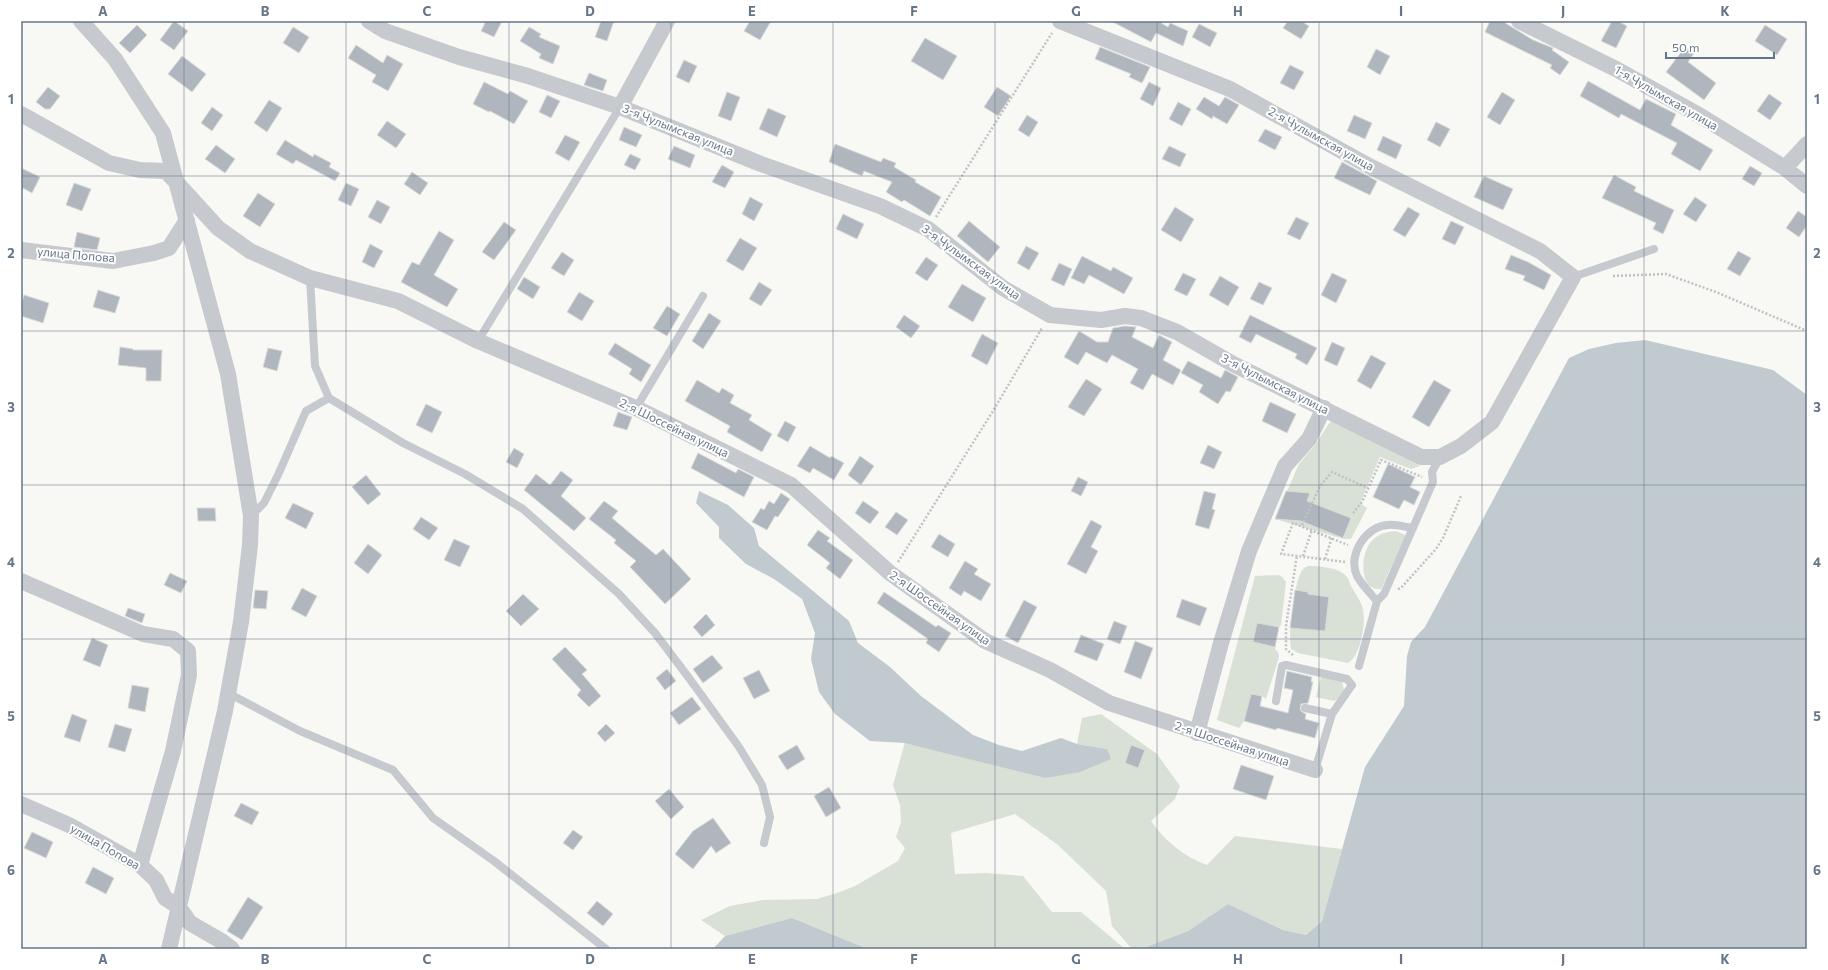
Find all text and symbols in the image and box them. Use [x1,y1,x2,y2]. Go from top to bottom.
text: A [98,3,108,19]
text: B [261,3,270,19]
text: C [423,3,432,19]
text: D [585,3,595,19]
text: E [748,3,756,19]
text: F [910,3,918,19]
text: G [1071,3,1081,19]
text: H [1233,3,1243,19]
text: I [1399,3,1403,19]
text: J [1561,3,1565,19]
text: K [1720,3,1730,19]
scale bar [1666,34,1774,60]
text: 50 m [1672,40,1700,54]
street label: 1-я Чулымская улица [1612,62,1721,132]
text: 1 [8,91,14,107]
text: 1 [1814,91,1820,107]
street label: 3-я Чулымская улица [621,100,736,158]
street label: 2-я Чулымская улица [1266,103,1377,173]
street label: 3-я Чулымская улица [920,221,1024,302]
street label: улица Попова [37,244,115,264]
text: 2 [7,245,15,261]
text: 2 [1813,245,1821,261]
street label: 3-я Чулымская улица [1219,350,1331,416]
street label: 2-я Шоссейная улица [618,395,731,460]
text: 3 [7,399,15,415]
text: 3 [1813,399,1821,415]
text: 4 [7,554,15,570]
text: 4 [1813,554,1821,570]
street label: 2-я Шоссейная улица [888,567,994,647]
text: 5 [7,708,15,724]
text: 5 [1813,708,1821,724]
street label: 2-я Шоссейная улица [1173,718,1291,768]
street label: улица Попова [68,821,143,872]
text: 6 [7,862,15,878]
text: 6 [1813,862,1821,878]
text: A [98,951,108,967]
text: B [261,951,270,967]
text: C [423,951,432,967]
text: D [585,951,595,967]
text: E [748,951,756,967]
text: F [910,951,918,967]
text: G [1071,951,1081,967]
text: H [1233,951,1243,967]
text: I [1399,951,1403,967]
text: J [1561,951,1565,967]
text: K [1720,951,1730,967]

